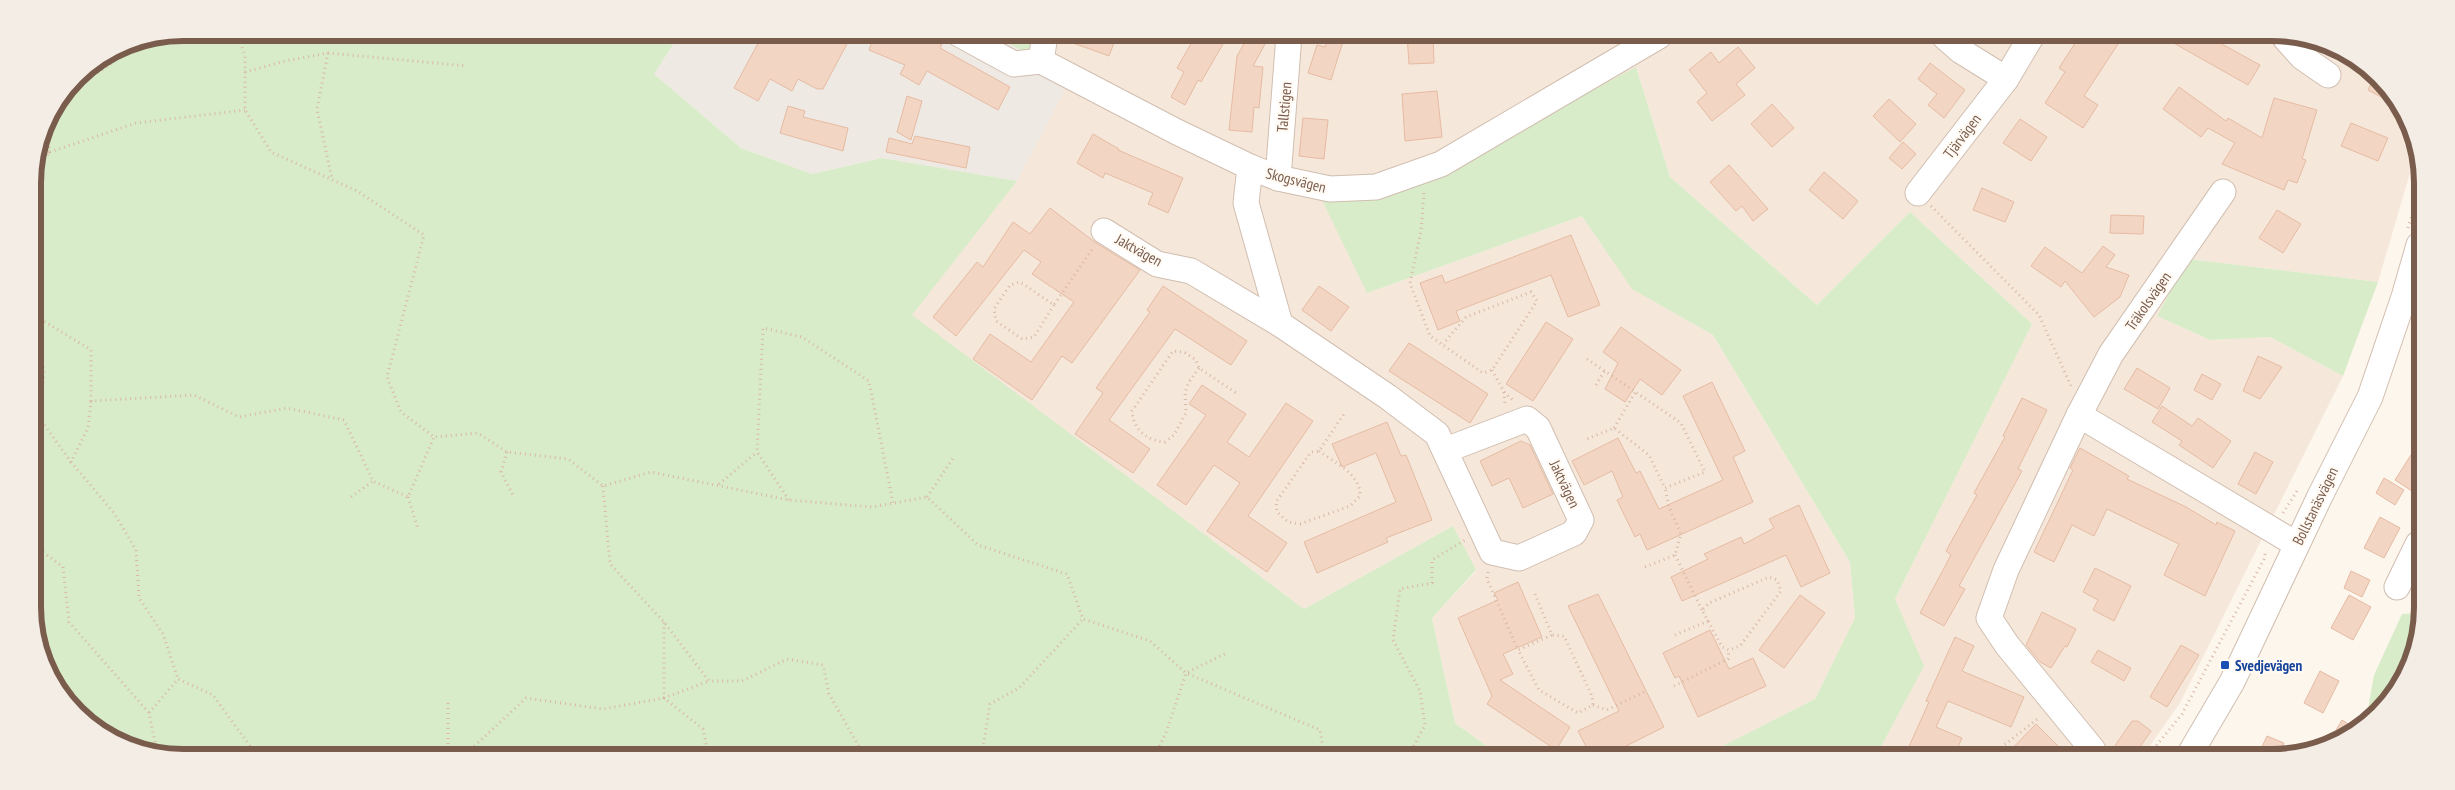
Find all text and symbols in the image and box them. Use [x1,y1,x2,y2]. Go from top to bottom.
street label: Tallstigen [1272,81,1296,133]
street label: Tjärvägen [1939,110,1985,162]
street label: Skogsvägen [1264,163,1328,197]
street label: Jaktvägen [1111,229,1166,271]
street label: Träkolsvägen [2121,268,2175,334]
street label: Jaktvägen [1545,456,1584,511]
street label: Bollstanäsvägen [2288,464,2342,548]
place label: Svedjevägen [2235,656,2302,675]
marker: Svedjevägen [2219,659,2231,671]

